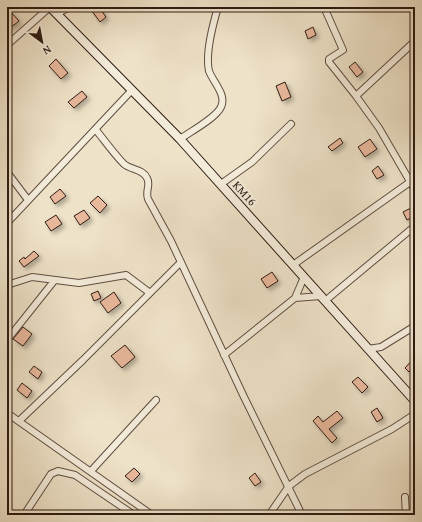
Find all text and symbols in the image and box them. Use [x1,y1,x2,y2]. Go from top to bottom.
north arrow [22,22,62,62]
text: N [39,42,55,60]
street label: KM16 [229,177,261,209]

